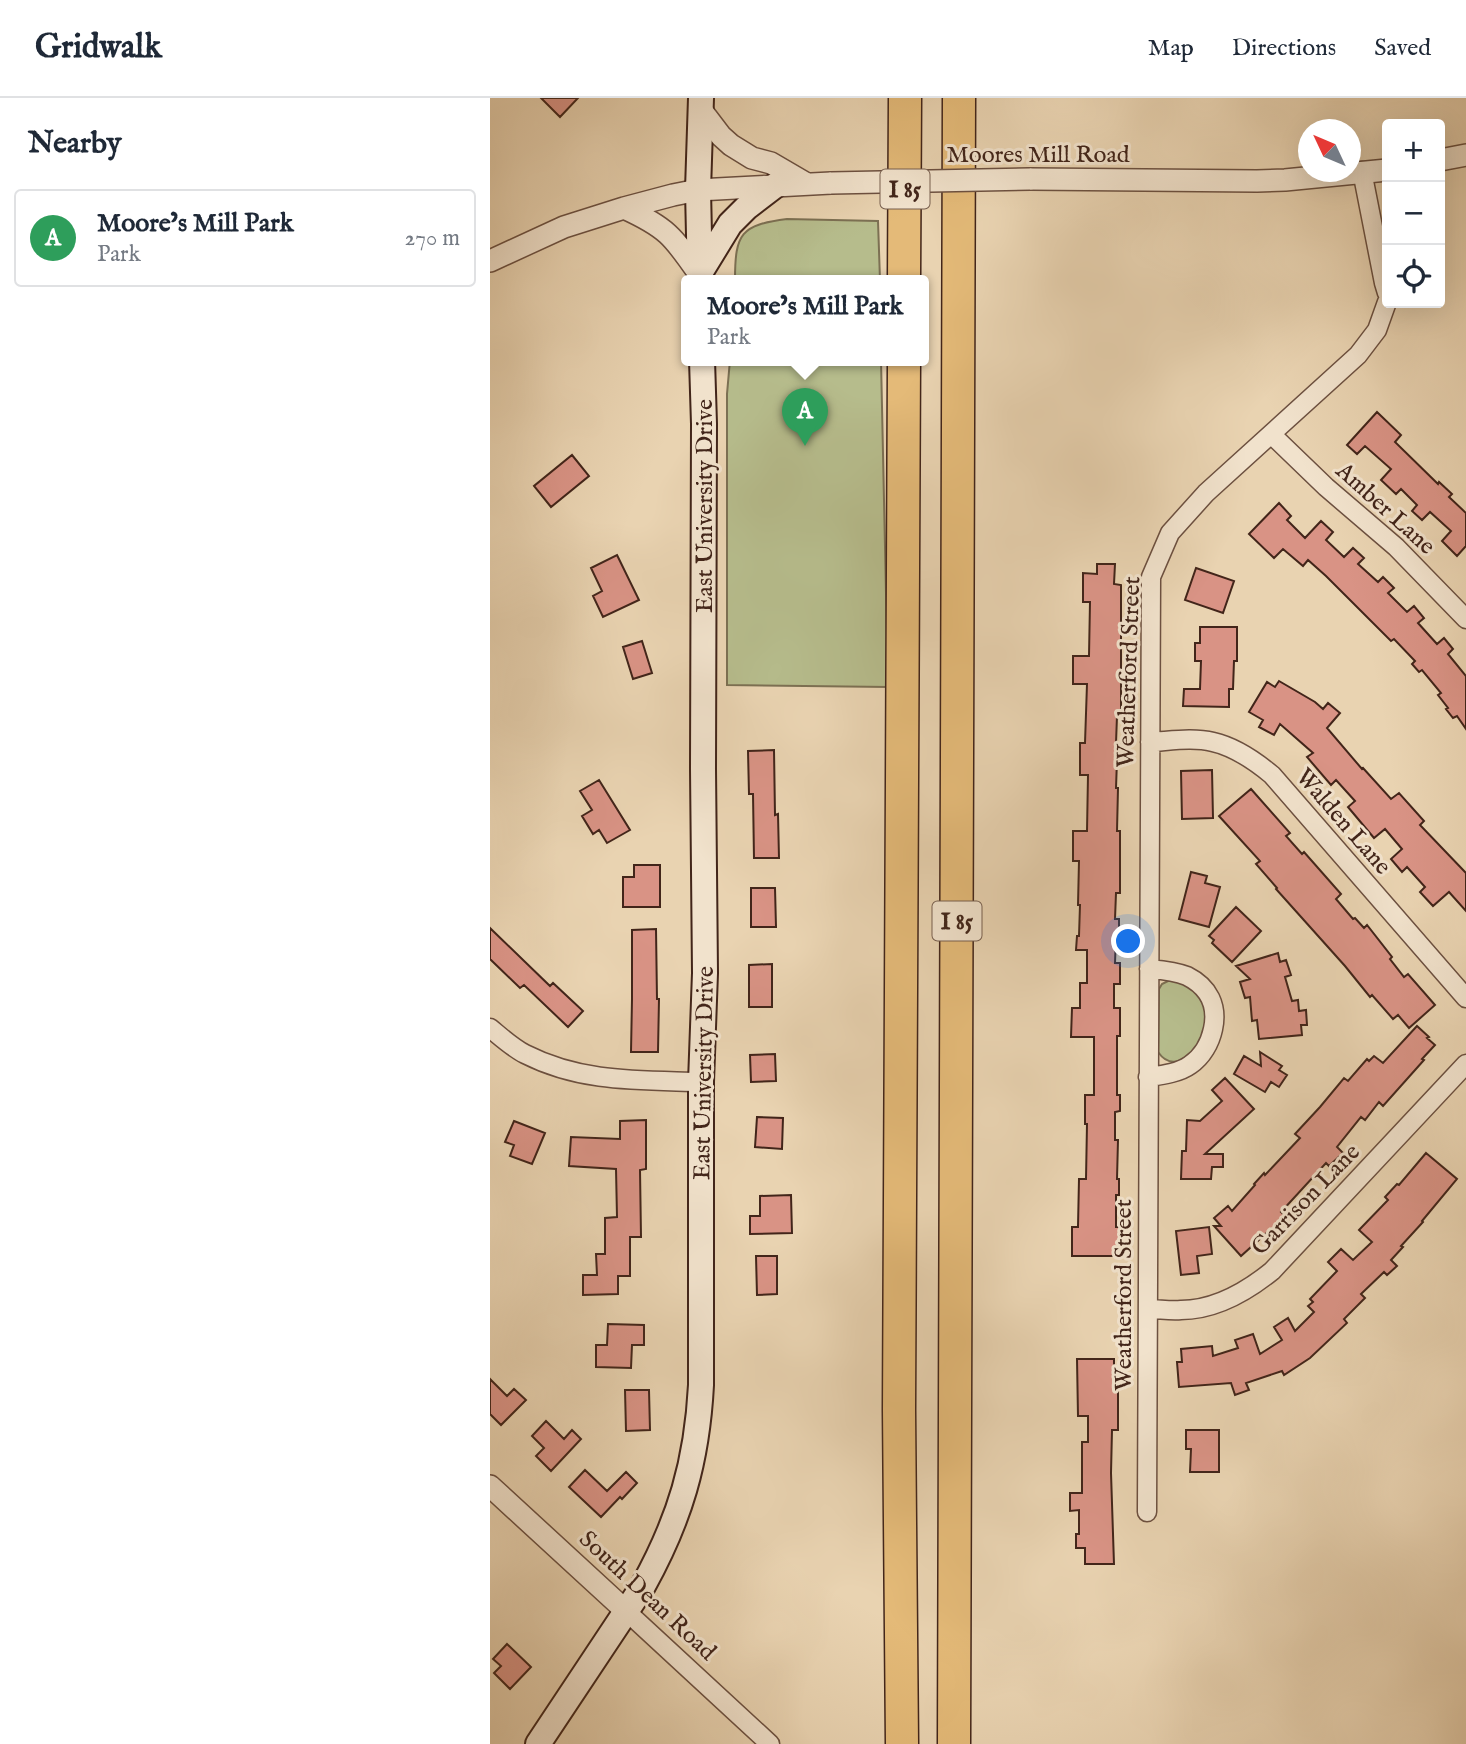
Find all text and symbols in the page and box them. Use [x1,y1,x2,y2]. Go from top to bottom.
text: Gridwalk [35,27,162,69]
text: Map [1148,33,1194,64]
text: Directions [1232,33,1336,64]
text: Saved [1374,33,1431,64]
north arrow [1298,119,1361,182]
map controls [1382,119,1445,308]
button: + [1382,119,1445,182]
text: Nearby [28,125,121,163]
street label: Moores Mill Road [946,140,1130,171]
road number: I 85 [880,170,930,208]
button: − [1382,182,1445,245]
text: Moore’s Mill Park [97,207,294,240]
text: A [45,224,61,253]
text: 270 m [405,224,460,253]
text: Park [97,240,141,269]
button: locate [1382,245,1445,308]
popup [681,275,929,366]
text: Moore’s Mill Park [707,290,903,323]
text: Park [707,323,750,352]
pin: A [782,388,828,446]
street label: East University Drive [690,399,721,613]
street label: Amber Lane [1328,456,1441,562]
street label: Weatherford Street [1111,576,1148,768]
street label: Walden Lane [1288,762,1398,882]
road number: I 85 [932,902,981,940]
your location [1111,924,1145,958]
street label: East University Drive [687,966,722,1180]
street label: Garrison Lane [1245,1137,1367,1263]
street label: Weatherford Street [1109,1199,1140,1391]
street label: South Dean Road [572,1524,722,1668]

